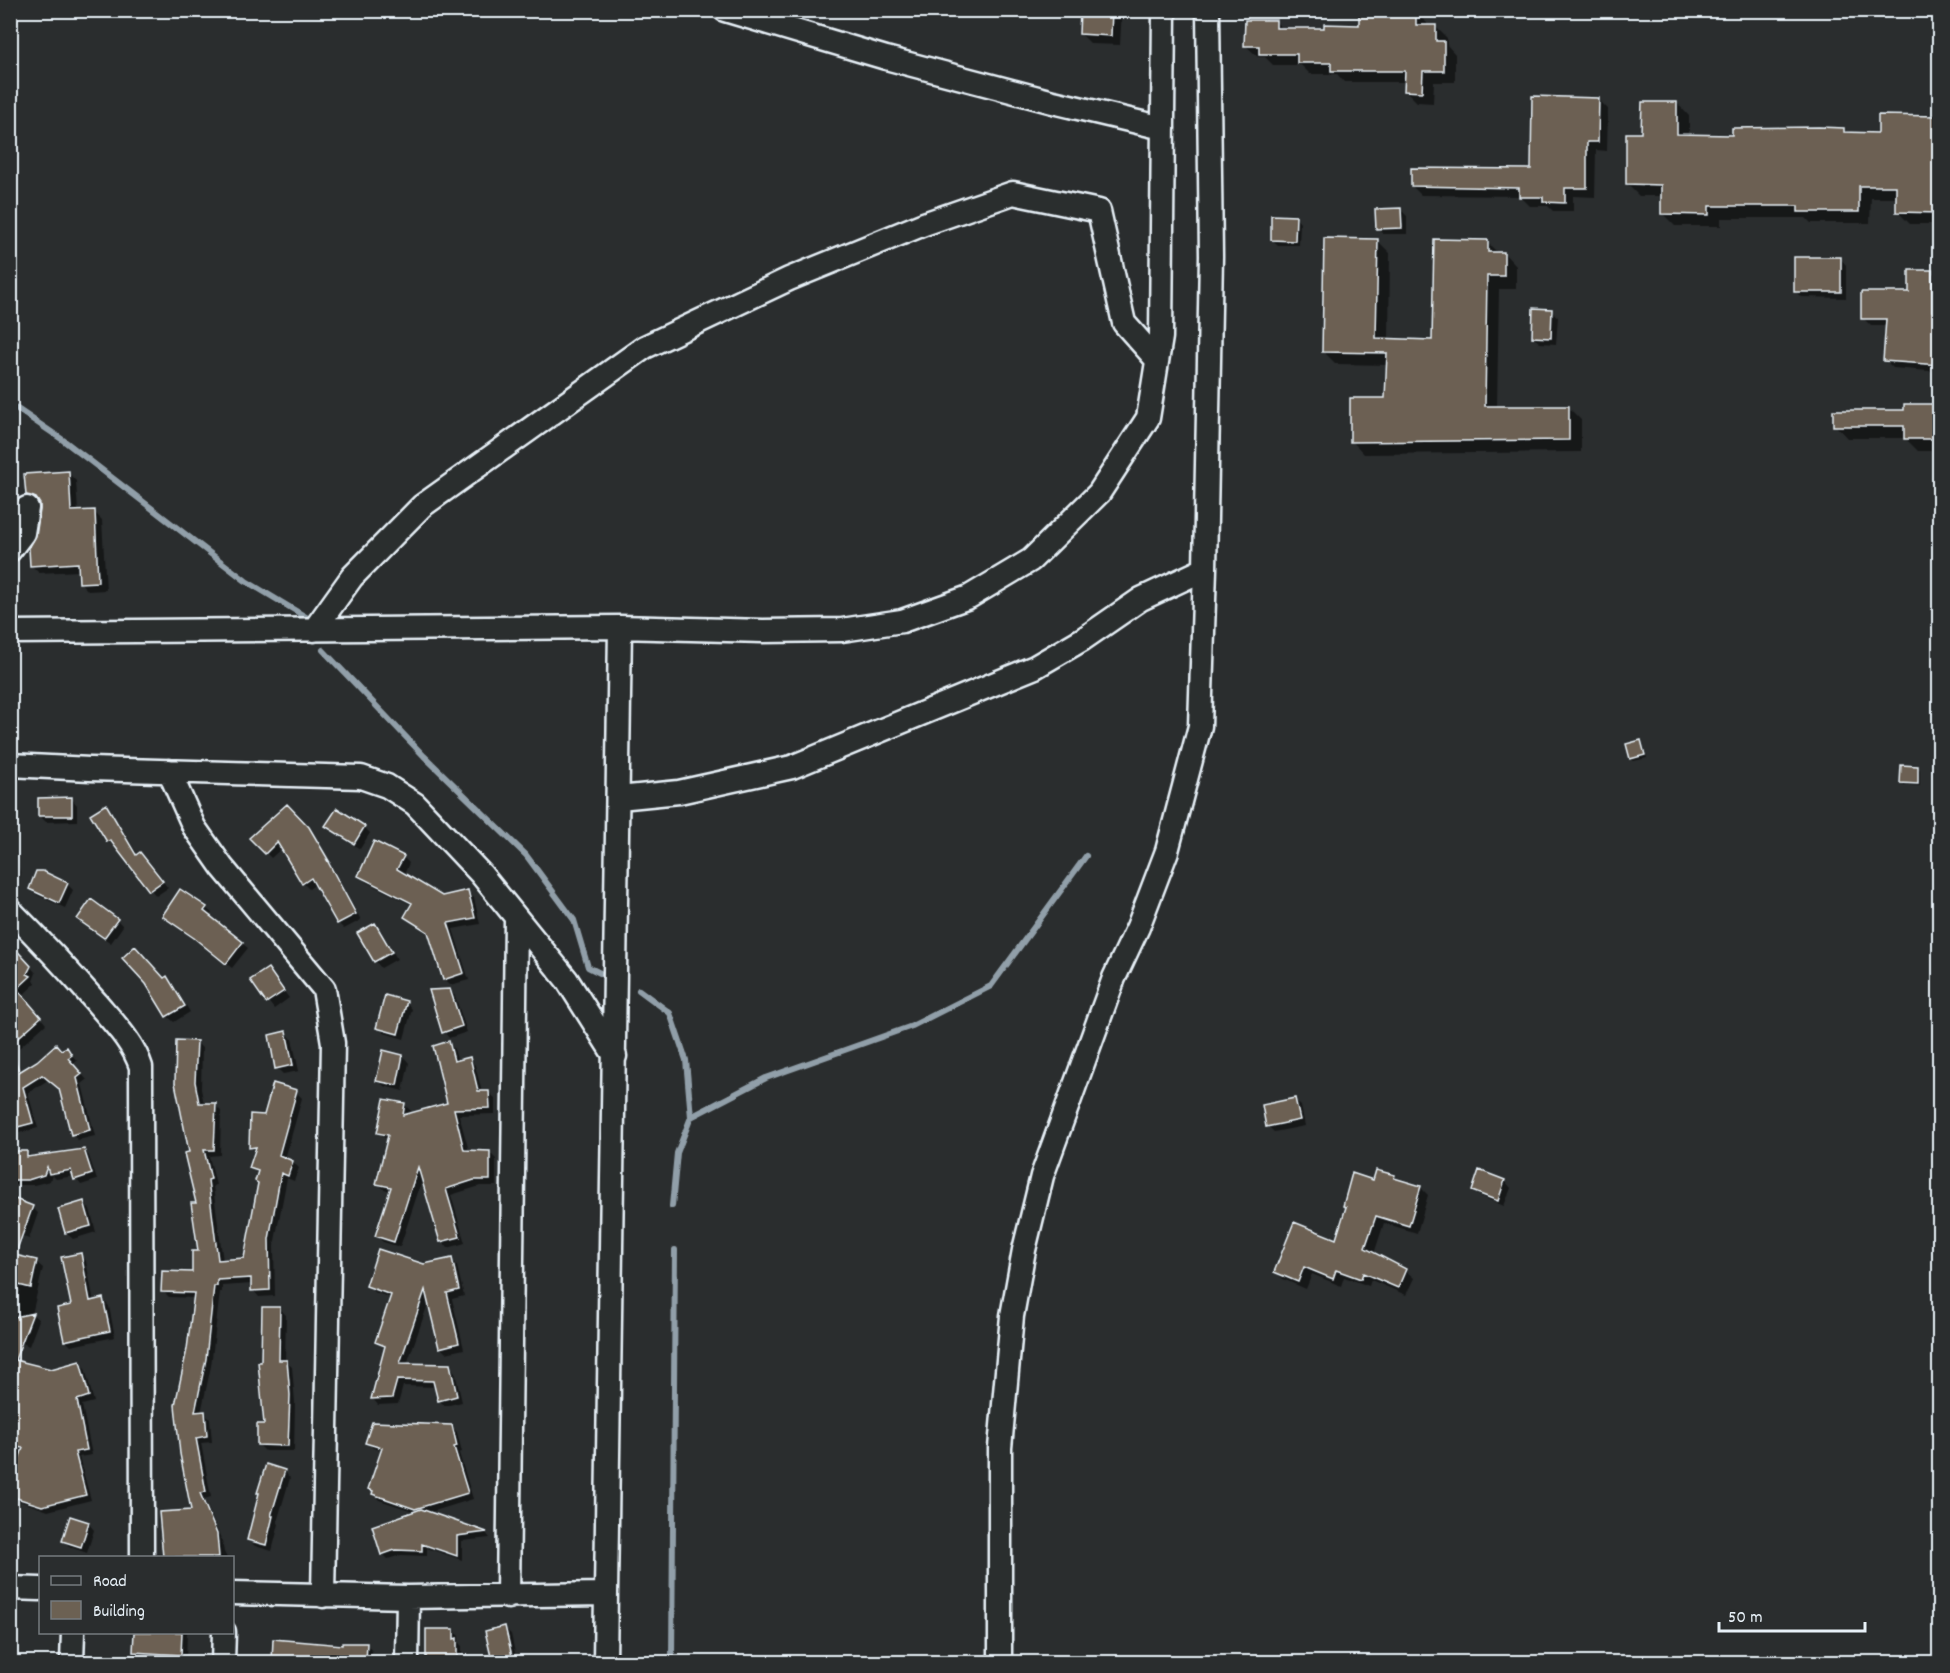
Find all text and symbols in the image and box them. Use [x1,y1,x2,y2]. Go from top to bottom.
legend [39,1556,234,1634]
text: Road [93,1570,127,1595]
scale bar [1719,1595,1864,1633]
text: Building [93,1600,145,1625]
text: 50 m [1728,1606,1763,1631]

